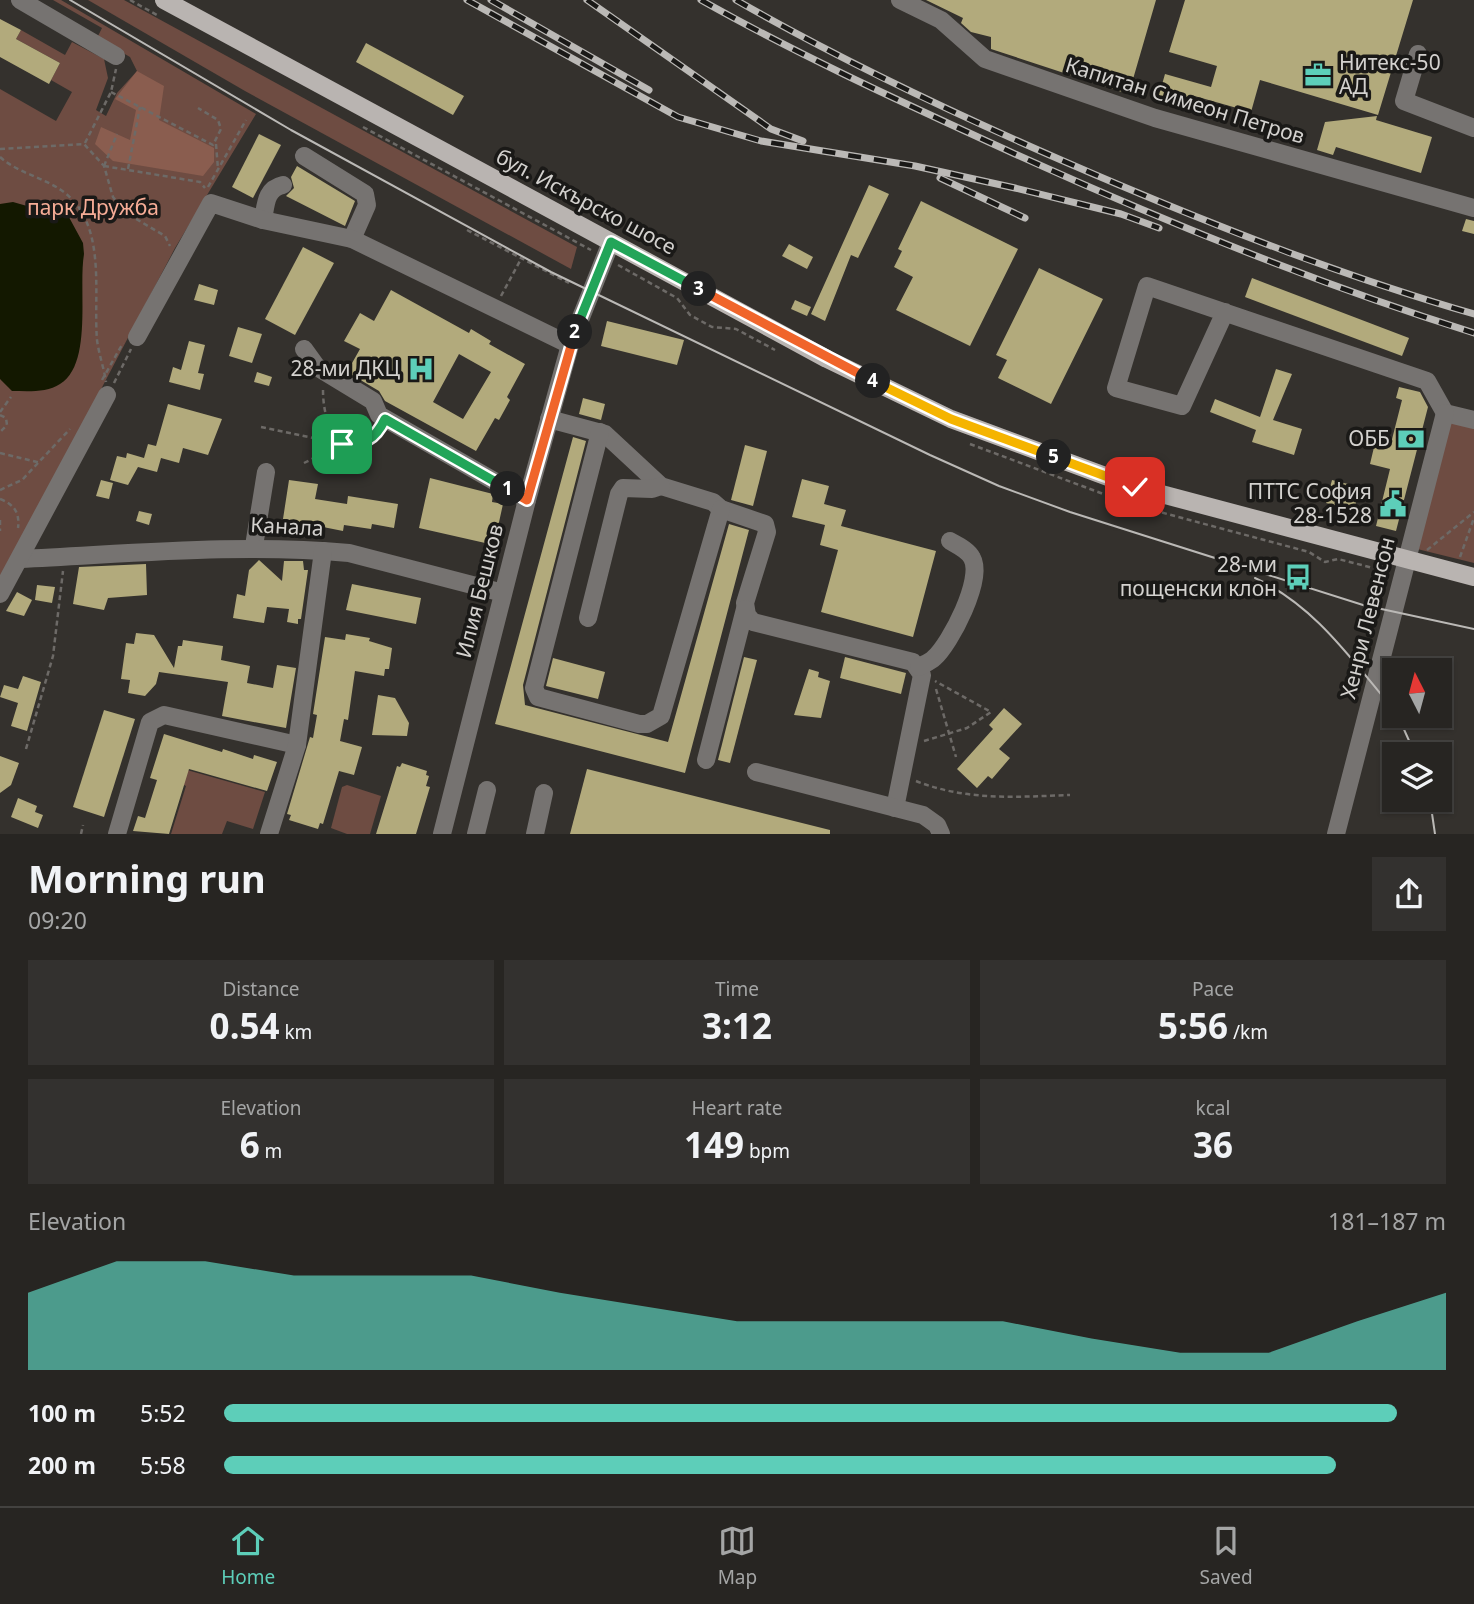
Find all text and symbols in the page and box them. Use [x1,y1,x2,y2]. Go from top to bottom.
place label: Нитекс-50 АД [1339,48,1441,100]
street label: Капитан Симеон Петров [1062,50,1308,150]
office icon: Нитекс-50 АД [1303,60,1333,90]
street label: бул. Искърско шосе [492,142,681,260]
park label: парк Дружба [27,193,159,221]
pin: 3 [682,272,716,306]
text: 3 [693,275,704,301]
pin: 2 [558,314,592,350]
text: 2 [569,318,580,344]
place label: 28-ми ДКЦ [291,354,400,382]
hospital icon: 28-ми ДКЦ [406,354,436,384]
pin: 4 [856,364,890,398]
text: 4 [867,367,878,393]
pin [312,414,372,474]
place label: ОББ [1348,424,1390,452]
bank icon: ОББ [1396,424,1426,454]
icon: arrive [323,425,361,463]
pin: 5 [1036,440,1072,475]
text: 5 [1048,443,1059,469]
pin [1105,457,1165,517]
icon: check [1116,468,1154,506]
pin: 1 [490,472,526,506]
text: 1 [502,475,513,501]
place label: ПТТС София 28-1528 [1248,477,1372,529]
public building icon: ПТТС София 28-1528 [1378,489,1408,519]
street label: Канала [250,510,324,542]
street label: Илия Бешков [449,521,509,661]
street label: Хенри Левенсон [1333,534,1401,702]
place label: 28-ми пощенски клон [1120,550,1277,602]
bus stop icon: 28-ми пощенски клон [1283,562,1313,592]
north arrow [1382,658,1452,728]
map controls [1382,658,1452,812]
button: layers [1382,742,1452,812]
text: Morning run [28,852,266,904]
button: share [1372,857,1446,931]
text: 09:20 [28,904,87,936]
text: Distance [223,976,299,1002]
text: Time [715,976,759,1002]
text: Pace [1192,976,1234,1002]
text: 0.54 [210,1002,280,1049]
text: 3:12 [702,1002,772,1049]
text: 5:56 [1158,1002,1228,1049]
text: km [280,1019,312,1045]
text: /km [1228,1019,1268,1045]
text: Elevation [220,1095,302,1121]
text: Heart rate [692,1095,782,1121]
text: kcal [1196,1095,1230,1121]
text: 6 [240,1121,260,1168]
text: 149 [684,1121,744,1168]
text: 36 [1193,1121,1233,1168]
text: m [260,1138,282,1164]
text: bpm [744,1138,790,1164]
text: Elevation [28,1205,126,1237]
text: 181–187 m [1328,1205,1446,1237]
text: 100 m [28,1397,96,1429]
text: 5:52 [140,1397,186,1429]
text: 200 m [28,1449,96,1481]
text: 5:58 [140,1449,186,1481]
tab: Home [221,1522,275,1590]
tab: Map [718,1522,757,1590]
tab: Saved [1200,1522,1253,1590]

